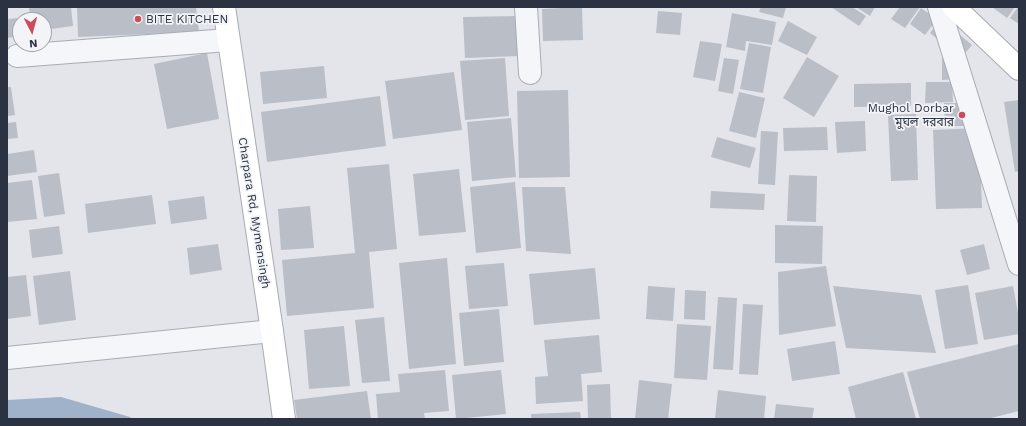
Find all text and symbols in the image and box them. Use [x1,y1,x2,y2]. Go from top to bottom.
north arrow [12,12,52,52]
place label: BITE KITCHEN [146,12,228,26]
marker: BITE KITCHEN [133,14,143,24]
text: N [28,37,38,50]
place label: Mughol Dorbar মুঘল দরবার [868,101,954,129]
marker: Mughol Dorbar মুঘল দরবার [957,110,967,120]
street label: Charpara Rd, Mymensingh [235,136,273,290]

